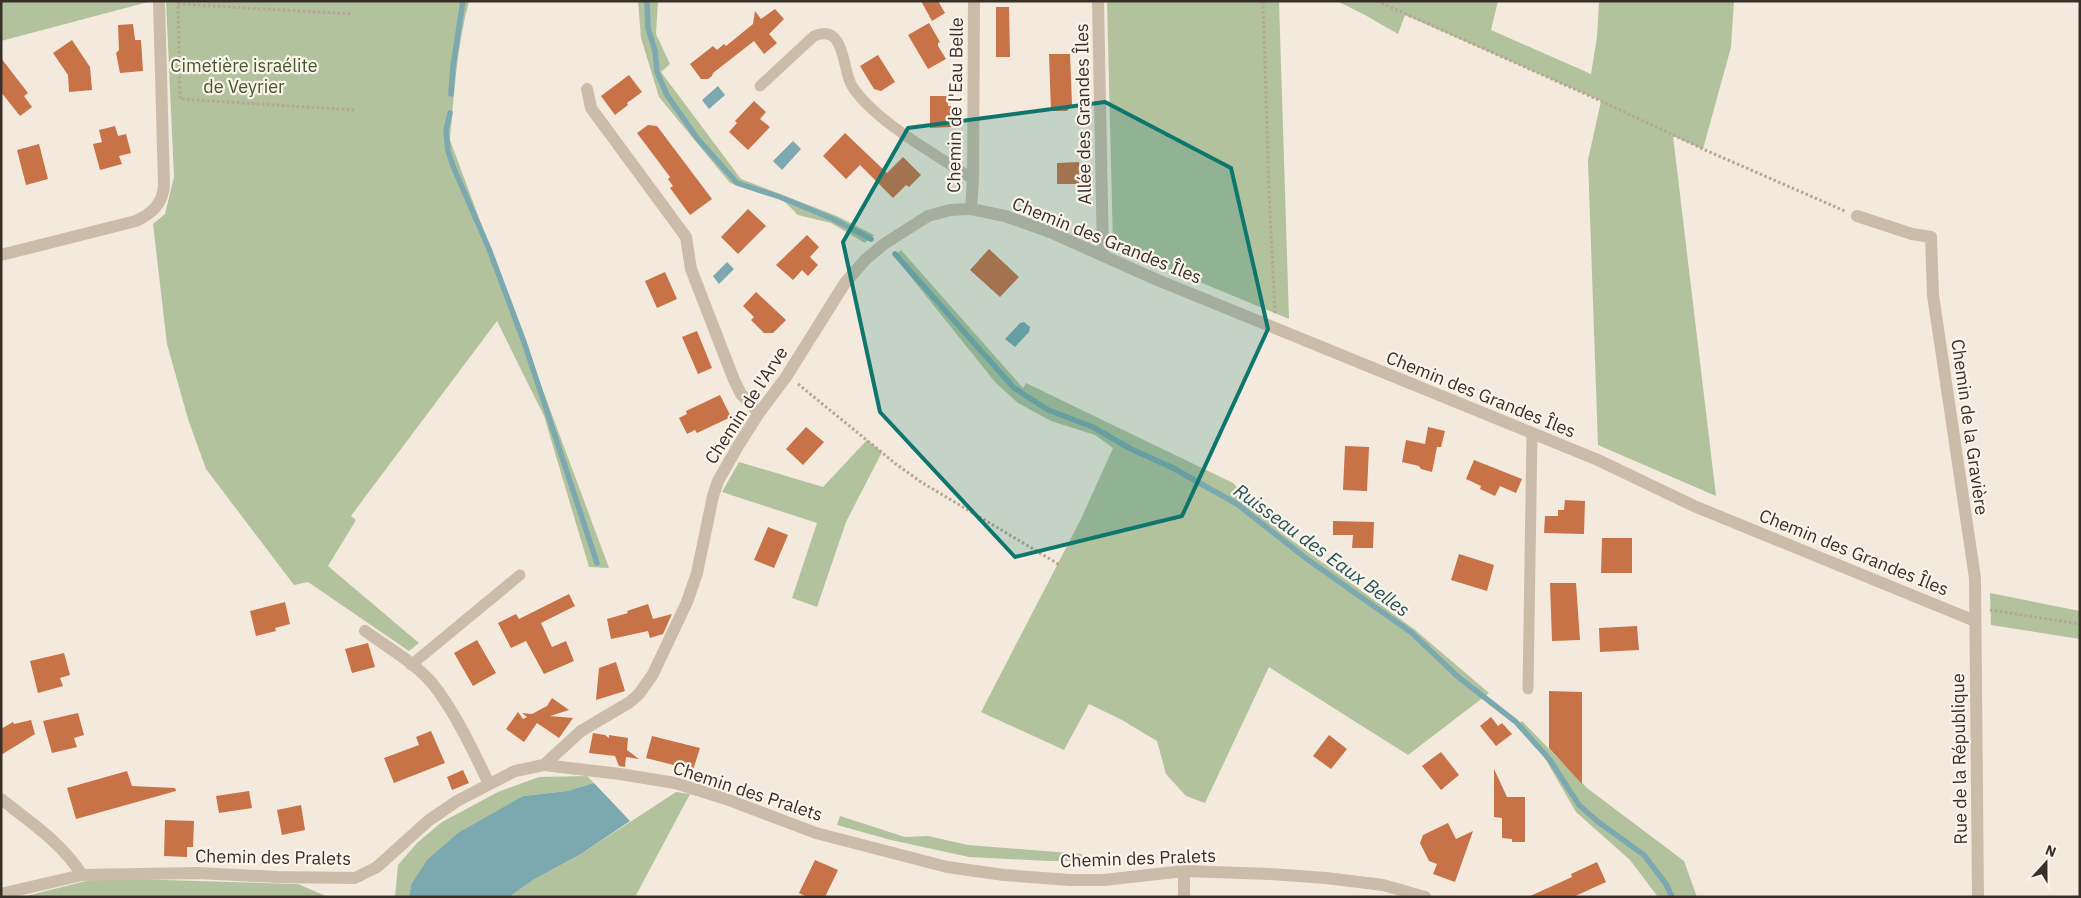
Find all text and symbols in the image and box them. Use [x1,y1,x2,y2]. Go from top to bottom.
street label: Chemin de l'Eau Belle [942,17,968,193]
street label: Allée des Grandes Îles [1070,23,1096,205]
park label: Cimetière israélite de Veyrier [170,54,318,98]
street label: Chemin des Grandes Îles [1009,191,1205,289]
street label: Chemin de la Gravière [1946,338,1994,517]
street label: Chemin de l'Arve [699,342,793,468]
street label: Chemin des Grandes Îles [1383,345,1579,443]
water label: Ruisseau des Eaux Belles [1229,478,1415,622]
street label: Chemin des Grandes Îles [1756,503,1952,601]
street label: Rue de la République [1946,673,1972,845]
street label: Chemin des Pralets [670,756,826,826]
north arrow [2021,838,2071,888]
text: N [2043,841,2059,861]
street label: Chemin des Pralets [195,844,351,870]
street label: Chemin des Pralets [1060,844,1216,872]

